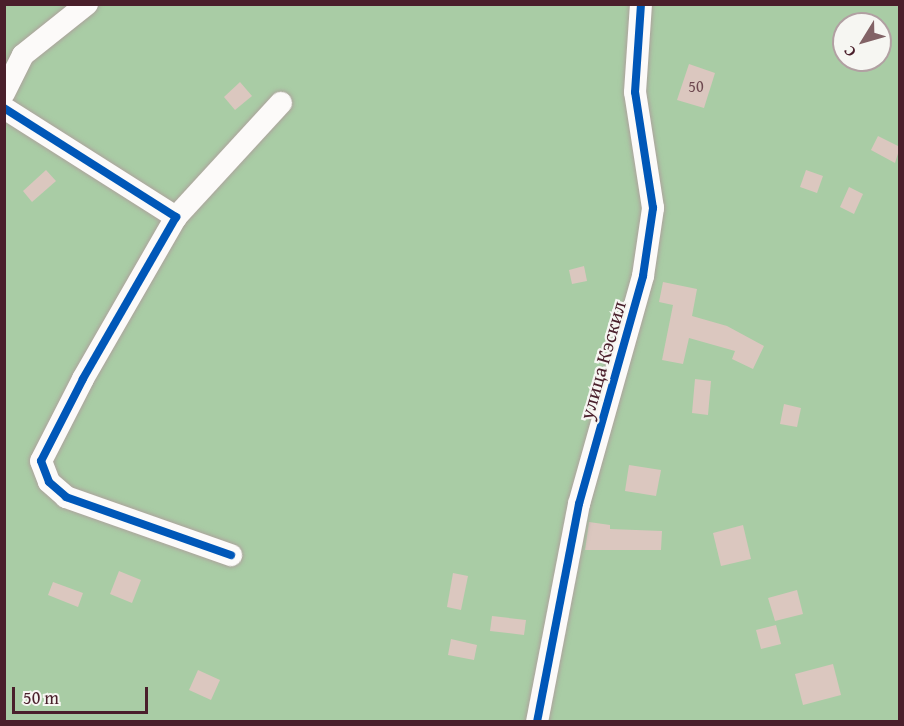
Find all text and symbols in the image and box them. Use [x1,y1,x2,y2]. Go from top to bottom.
north arrow [832,12,892,72]
text: С [837,41,862,62]
house number: 50 [688,76,704,96]
street label: улица Кэскил [574,298,630,422]
scale bar [15,675,152,713]
text: 50 m [23,684,59,711]

